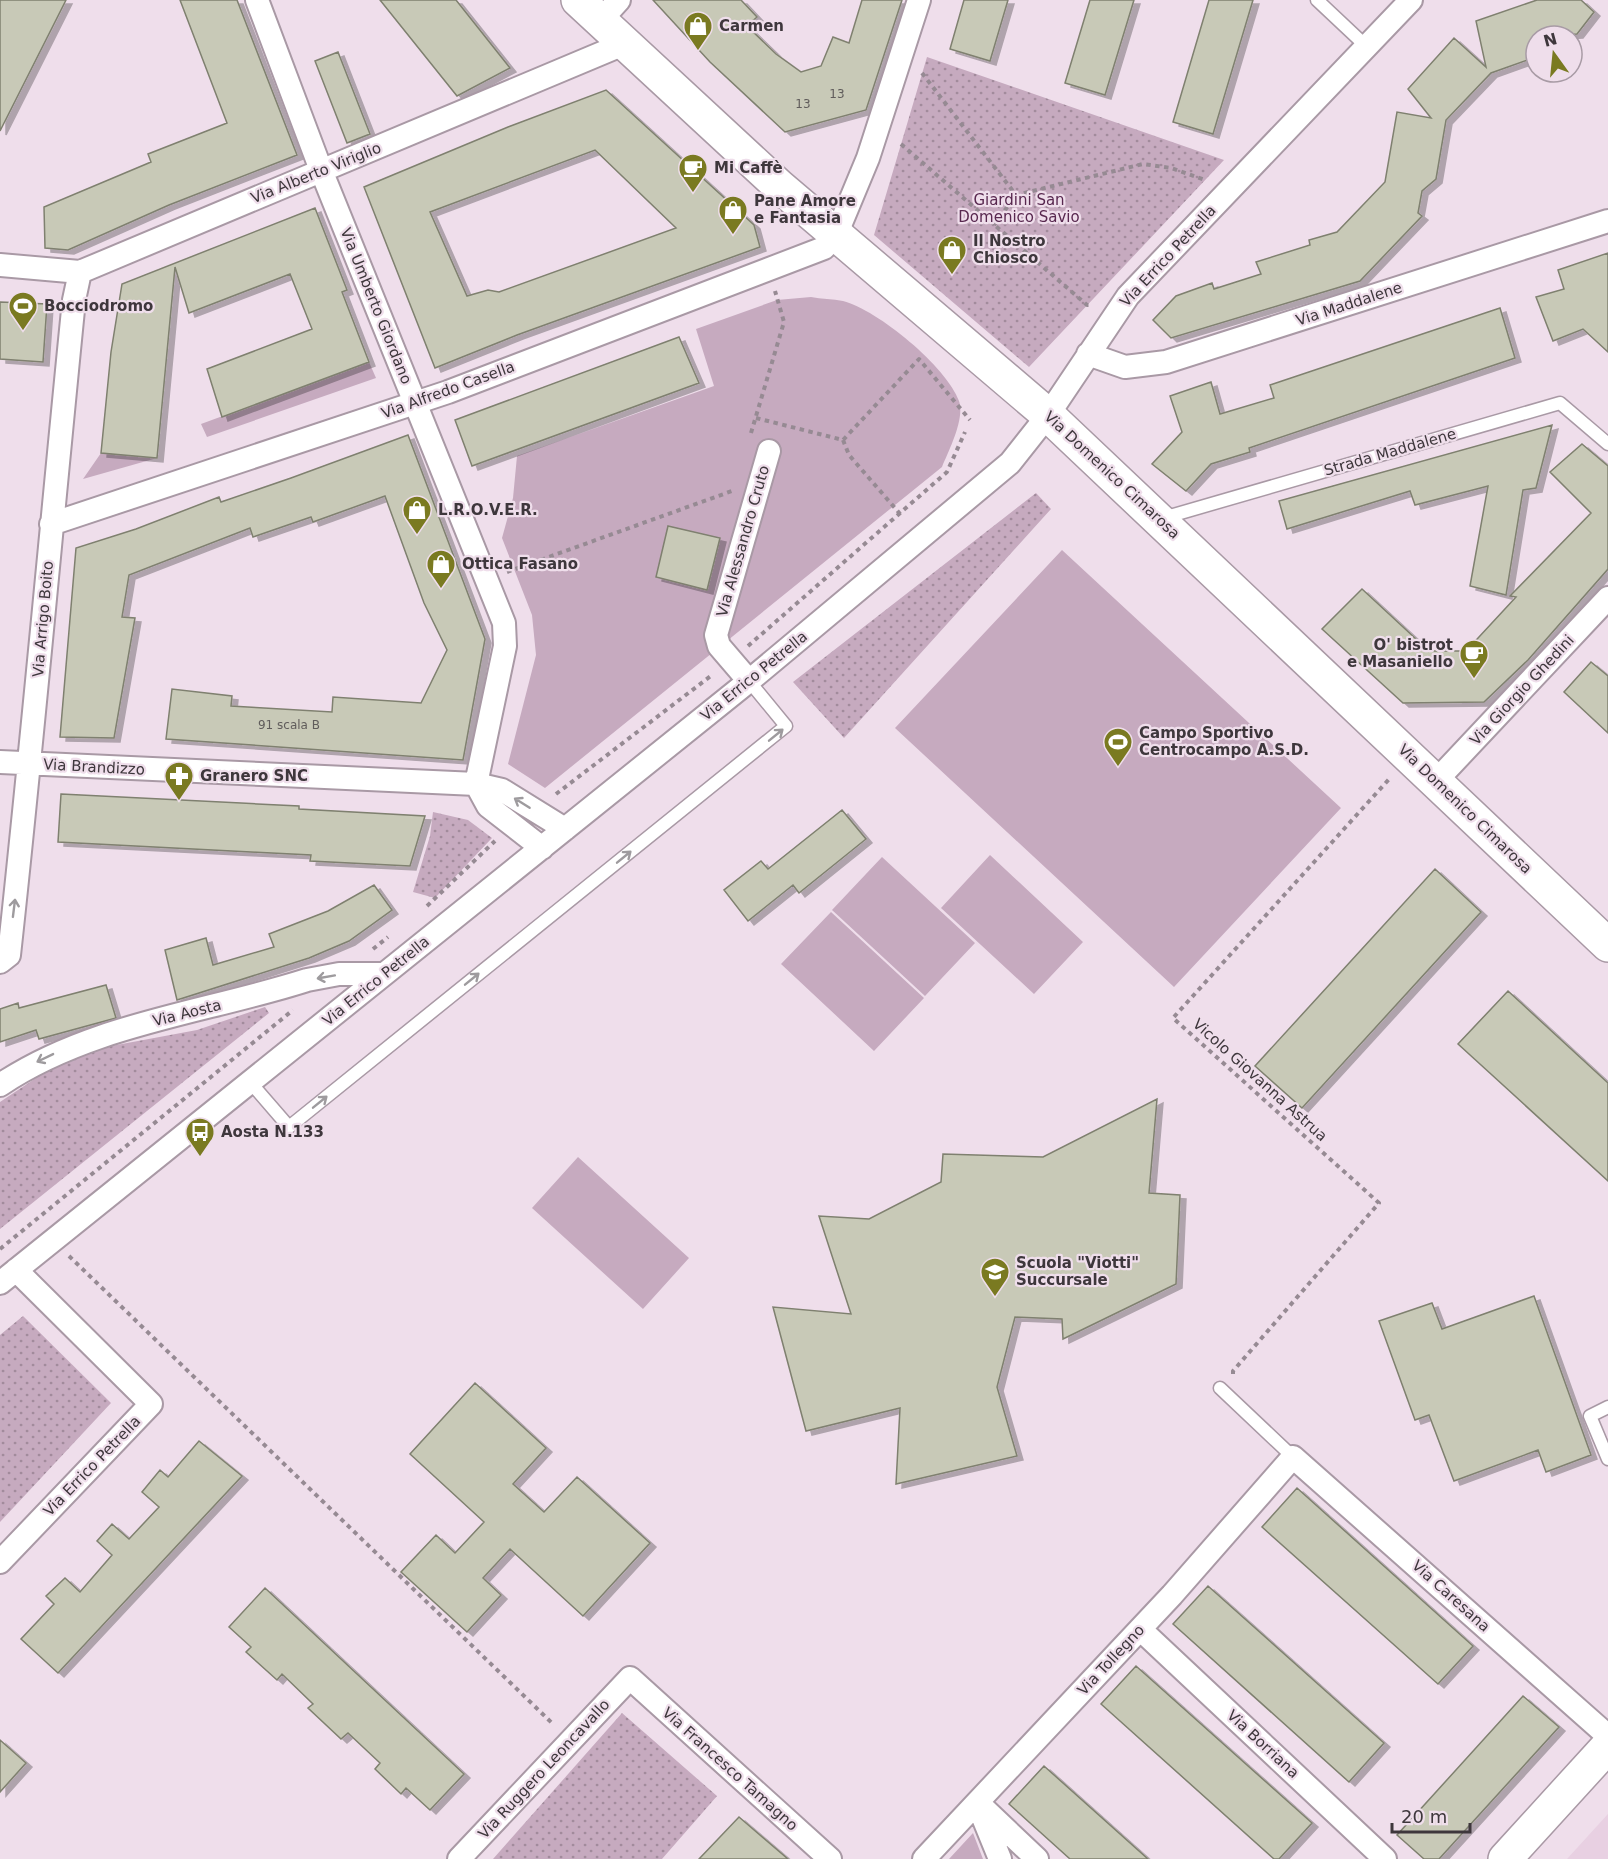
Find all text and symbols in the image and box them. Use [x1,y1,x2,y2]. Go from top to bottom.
shop icon: Carmen [682,10,714,52]
place label: Carmen [719,17,784,35]
north arrow [1524,24,1584,84]
text: N [1541,29,1559,51]
house number: 13 [829,87,845,101]
house number: 13 [795,97,811,111]
street label: Via Alberto Viriglio [248,139,384,207]
cafe icon: Mi Caffè [677,152,709,194]
place label: Mi Caffè [714,159,783,177]
park label: Giardini San Domenico Savio [958,191,1080,226]
place label: Pane Amore e Fantasia [754,192,856,227]
shop icon: Pane Amore e Fantasia [717,194,749,236]
street label: Via Errico Petrella [1116,202,1220,310]
street label: Via Umberto Giordano [336,225,416,387]
place label: Il Nostro Chiosco [973,232,1046,267]
shop icon: Il Nostro Chiosco [936,234,968,276]
street label: Via Maddalene [1294,278,1404,330]
sports icon: Bocciodromo [7,290,39,332]
place label: Bocciodromo [44,297,153,315]
street label: Via Alfredo Casella [379,358,517,422]
street label: Via Domenico Cimarosa [1040,407,1184,543]
street label: Strada Maddalene [1322,425,1458,479]
street label: Via Alessandro Cruto [713,463,773,619]
shop icon: L.R.O.V.E.R. [401,494,433,536]
place label: L.R.O.V.E.R. [438,501,538,519]
shop icon: Ottica Fasano [425,548,457,590]
place label: Ottica Fasano [462,555,578,573]
street label: Via Arrigo Boito [29,560,57,678]
street label: Via Errico Petrella [697,627,811,725]
street label: Via Giorgio Ghedini [1466,631,1578,749]
place label: O' bistrot e Masaniello [1347,636,1453,671]
cafe icon: O' bistrot e Masaniello [1458,638,1490,680]
house number: 91 scala B [258,718,320,732]
place label: Campo Sportivo Centrocampo A.S.D. [1139,724,1309,759]
sports icon: Campo Sportivo Centrocampo A.S.D. [1102,726,1134,768]
one-way arrow [768,728,784,741]
street label: Via Domenico Cimarosa [1394,740,1536,878]
street label: Via Brandizzo [43,755,145,779]
pharmacy icon: Granero SNC [163,760,195,802]
place label: Granero SNC [200,767,308,785]
one-way arrow [514,796,531,809]
one-way arrow [616,850,631,864]
one-way arrow [9,898,20,918]
street label: Via Errico Petrella [319,932,433,1030]
one-way arrow [316,972,336,983]
one-way arrow [464,973,480,986]
street label: Via Aosta [151,996,223,1030]
street label: Vicolo Giovanna Astrua [1189,1015,1331,1145]
one-way arrow [36,1053,54,1064]
one-way arrow [312,1095,328,1108]
bus stop icon: Aosta N.133 [184,1116,216,1158]
place label: Aosta N.133 [221,1123,324,1141]
place label: Scuola "Viotti" Succursale [1016,1254,1139,1289]
school or university icon: Scuola "Viotti" Succursale [979,1256,1011,1298]
street label: Via Errico Petrella [40,1412,144,1520]
street label: Via Caresana [1408,1556,1494,1636]
street label: Via Tollegno [1074,1621,1148,1699]
street label: Via Ruggero Leoncavallo [475,1695,613,1843]
street label: Via Francesco Tamagno [659,1703,801,1835]
street label: Via Borriana [1223,1706,1303,1782]
scale bar [1392,1796,1470,1834]
text: 20 m [1401,1806,1447,1827]

